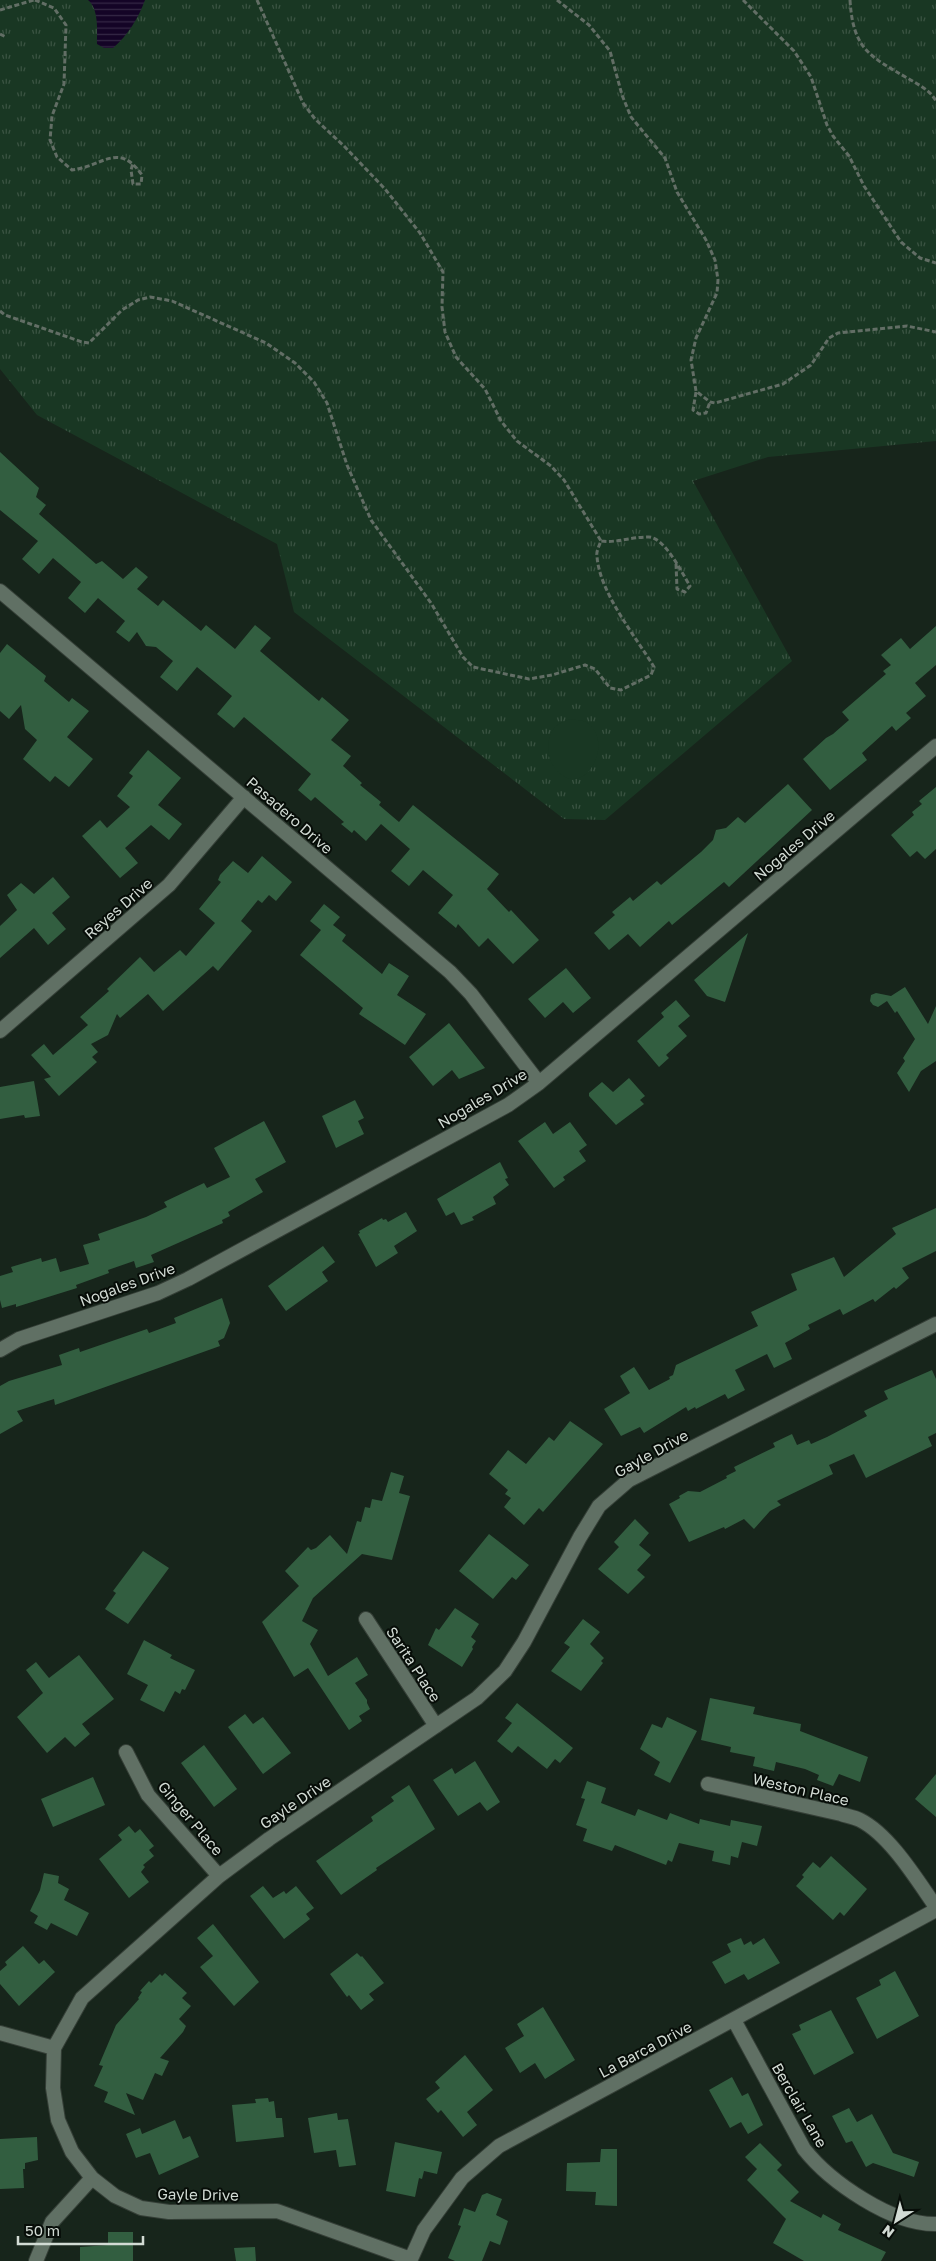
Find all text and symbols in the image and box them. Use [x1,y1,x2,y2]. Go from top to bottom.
street label: Pasadero Drive [243,773,337,857]
street label: Nogales Drive [750,806,838,884]
street label: Reyes Drive [80,873,156,942]
street label: Nogales Drive [434,1064,530,1132]
street label: Nogales Drive [77,1258,177,1310]
street label: Gayle Drive [611,1425,691,1481]
street label: Sarita Place [383,1623,445,1705]
street label: Weston Place [751,1769,851,1809]
street label: Gayle Drive [256,1772,334,1832]
street label: Ginger Place [155,1777,227,1859]
street label: La Barca Drive [595,2017,695,2081]
street label: Berclair Lane [769,2060,832,2151]
street label: Gayle Drive [157,2184,239,2204]
north arrow [871,2196,921,2246]
scale bar [18,2214,142,2246]
text: 50 m [25,2221,60,2239]
text: N [879,2222,897,2242]

